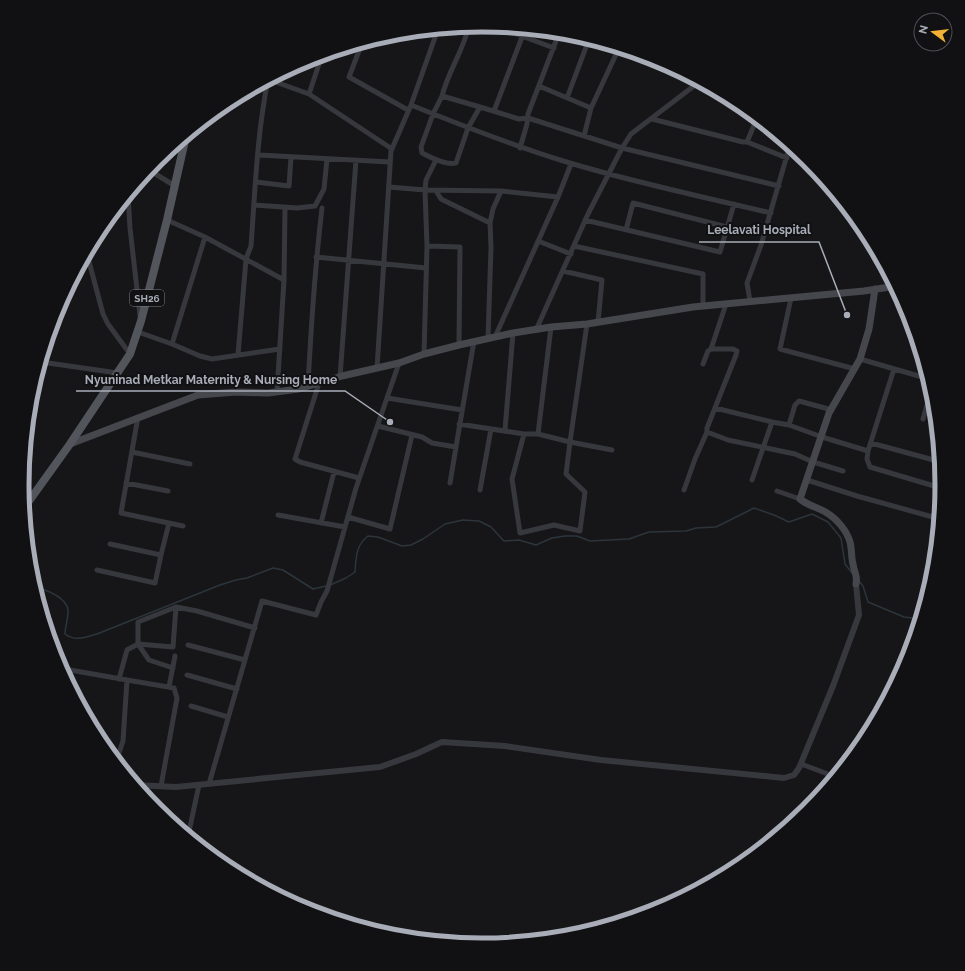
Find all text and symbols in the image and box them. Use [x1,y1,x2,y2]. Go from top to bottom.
north arrow [913,12,953,52]
text: N [916,24,931,35]
callout: Leelavati Hospital [699,218,819,242]
text: Leelavati Hospital [707,223,811,237]
road number: SH26 [130,290,164,306]
callout: Nyuninad Metkar Maternity & Nursing Home [76,367,345,391]
text: Nyuninad Metkar Maternity & Nursing Home [85,373,337,387]

